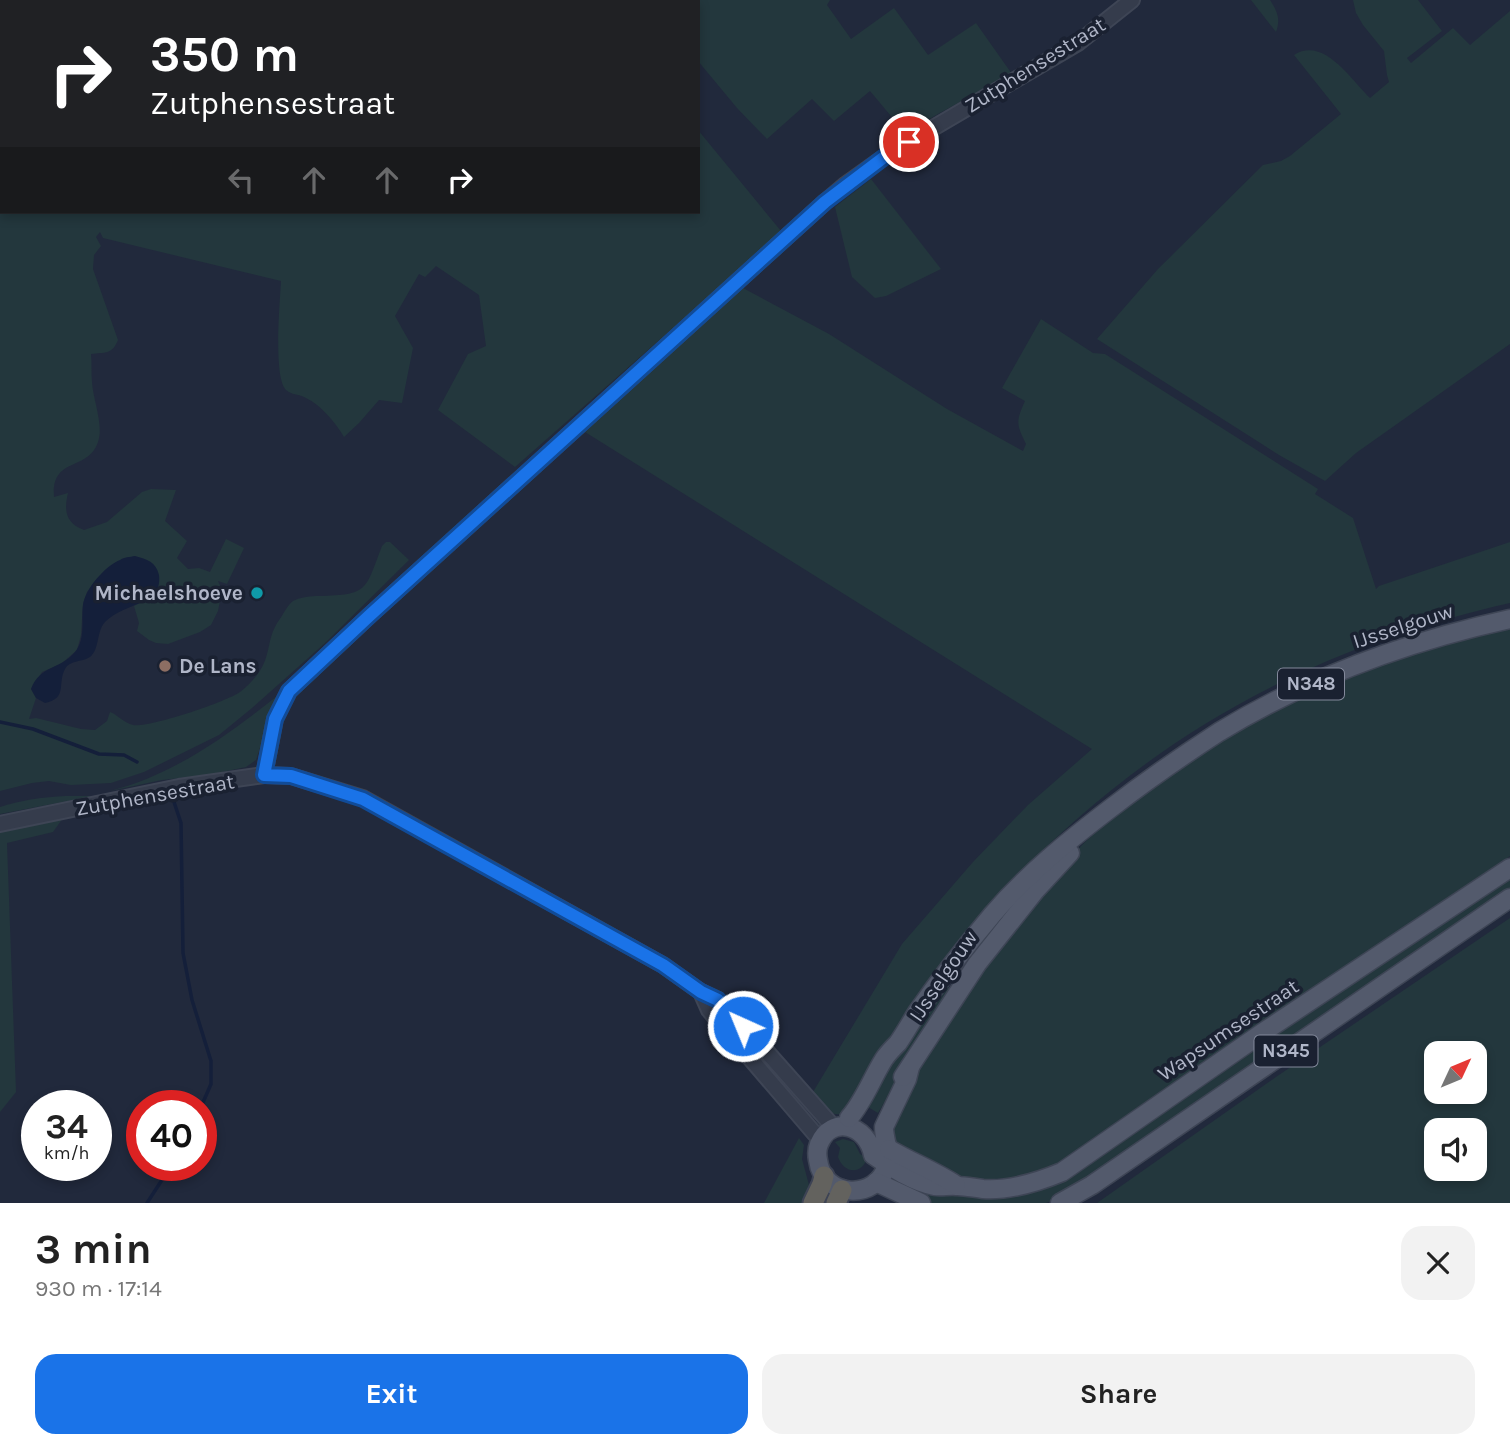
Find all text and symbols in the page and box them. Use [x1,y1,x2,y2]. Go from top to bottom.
street label: Zutphensestraat [960,12,1110,118]
text: 350 m [150,26,299,83]
icon: right [35,28,126,119]
text: Zutphensestraat [150,85,395,122]
pin [879,112,939,172]
icon: arrive [890,123,928,161]
icon: left [222,161,260,199]
icon: ahead [295,161,333,199]
icon: ahead [368,161,406,199]
icon: right [441,161,479,199]
place label: Michaelshoeve [95,581,243,605]
marker: Michaelshoeve [249,585,265,601]
street label: IJsselgouw [1350,598,1456,654]
place label: De Lans [179,654,257,678]
marker: De Lans [157,658,173,674]
road number: N348 [1278,668,1344,699]
street label: Zutphensestraat [74,769,236,821]
street label: IJsselgouw [904,926,982,1026]
street label: Wapsumsestraat [1153,974,1303,1086]
position arrow [706,989,780,1063]
road number: N345 [1254,1036,1318,1066]
north arrow [1424,1041,1488,1104]
map controls [1424,1041,1487,1181]
speed limit sign: 40 [126,1090,217,1181]
text: 34 [45,1106,88,1147]
button: sound [1424,1118,1487,1181]
text: km/h [44,1142,89,1164]
text: 3 min [35,1224,152,1274]
button: close [1401,1226,1475,1300]
text: 930 m · 17:14 [35,1275,162,1302]
button: Exit [35,1354,748,1434]
button: Share [762,1354,1475,1434]

